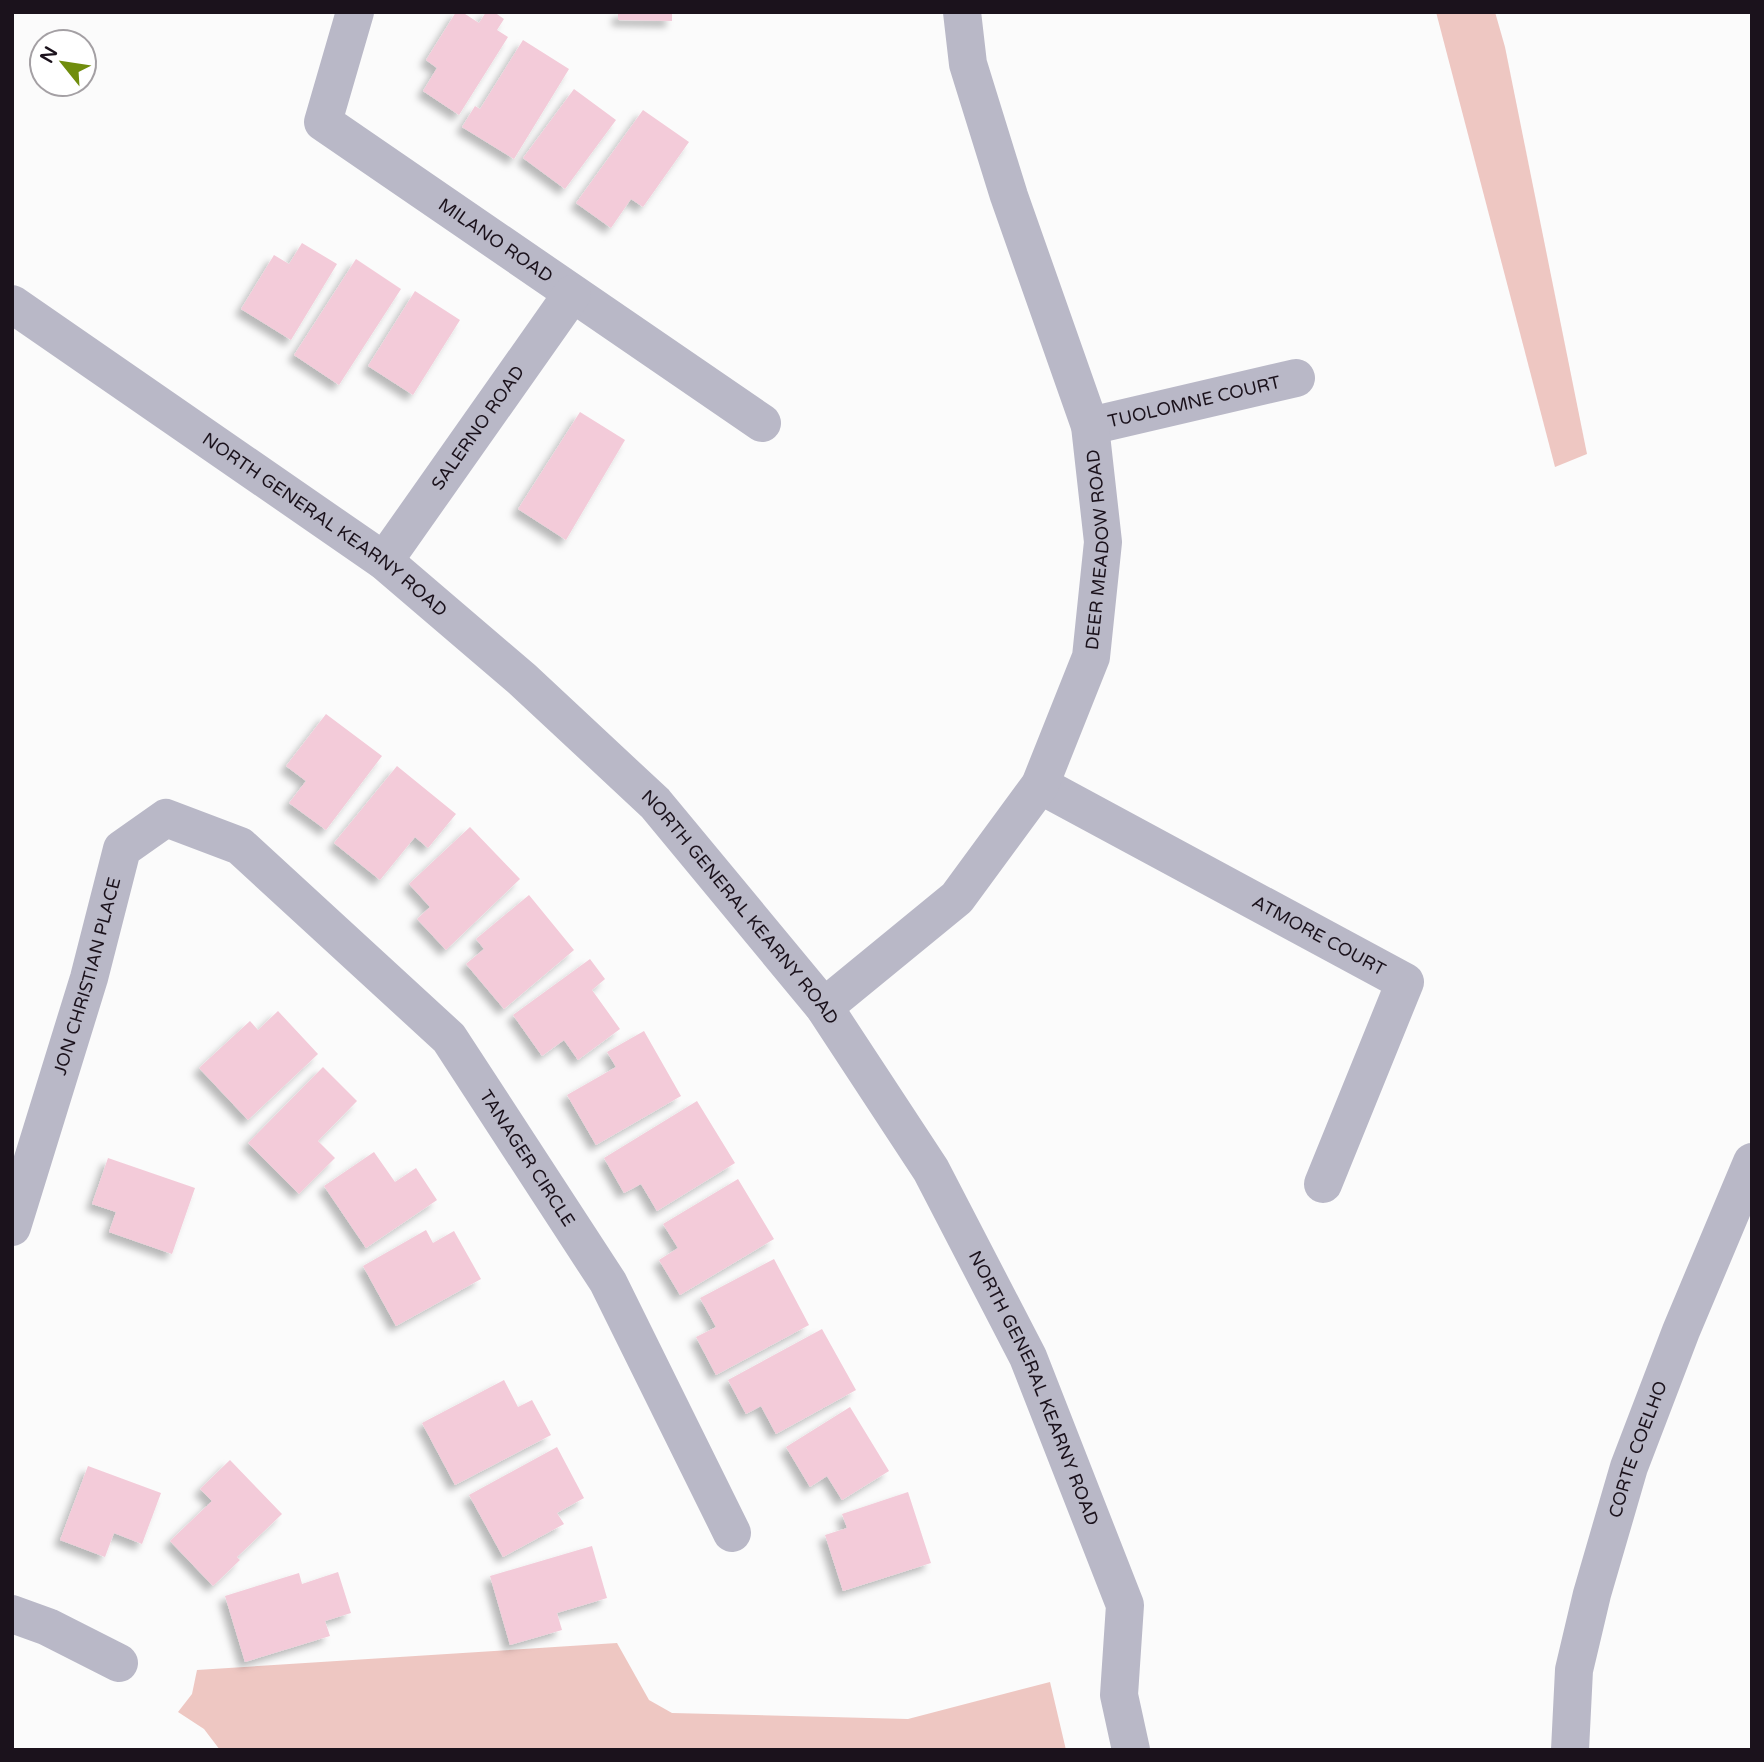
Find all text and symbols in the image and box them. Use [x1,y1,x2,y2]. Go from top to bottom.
north arrow [28,28,98,98]
text: N [36,43,62,67]
street label: MILANO ROAD [434,193,557,287]
street label: SALERNO ROAD [426,361,529,494]
street label: TUOLOMNE COURT [1106,371,1283,432]
street label: NORTH GENERAL KEARNY ROAD [198,428,452,621]
street label: DEER MEADOW ROAD [1081,448,1114,651]
street label: NORTH GENERAL KEARNY ROAD [637,785,843,1029]
street label: JON CHRISTIAN PLACE [49,875,125,1078]
street label: ATMORE COURT [1248,891,1390,981]
street label: TANAGER CIRCLE [475,1086,580,1231]
street label: NORTH GENERAL KEARNY ROAD [964,1247,1104,1529]
street label: CORTE COELHO [1604,1378,1672,1520]

